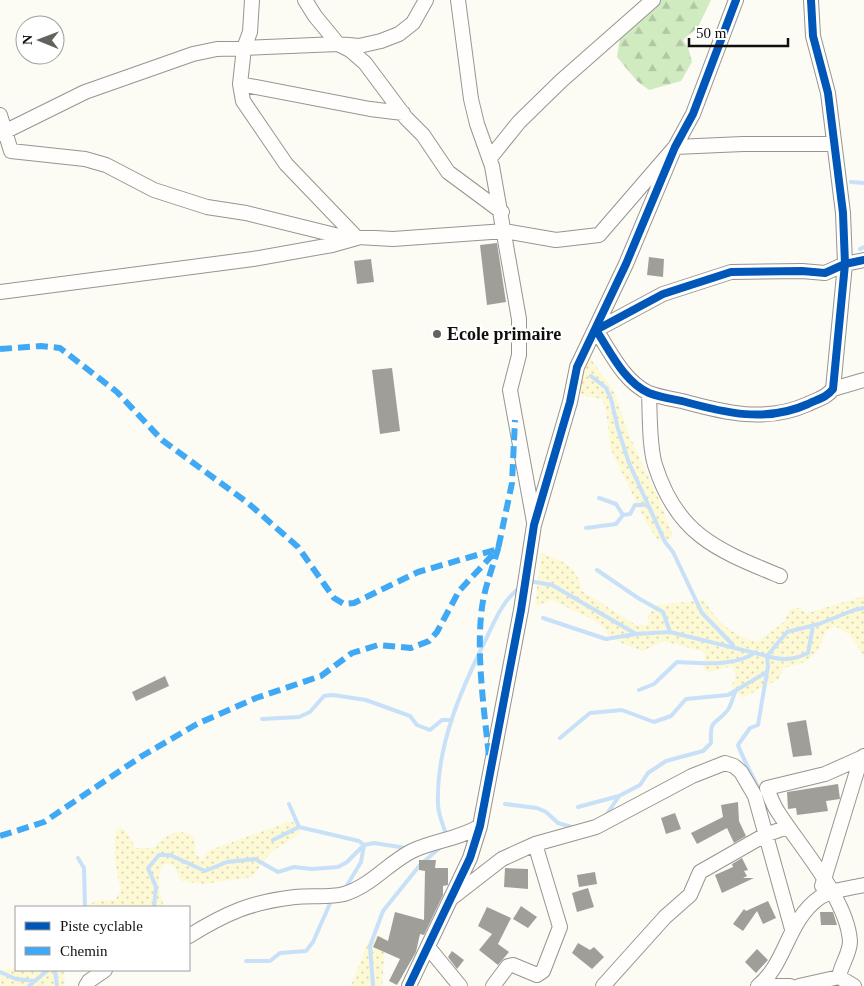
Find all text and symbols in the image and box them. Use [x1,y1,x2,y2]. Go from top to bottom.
north arrow [15,15,65,65]
scale bar [689,15,788,47]
text: 50 m [696,25,727,41]
text: N [20,35,35,45]
place label: Ecole primaire [447,324,561,344]
marker: Ecole primaire [431,328,443,340]
legend [15,906,190,971]
text: Piste cyclable [60,918,143,934]
text: Chemin [60,943,108,959]

